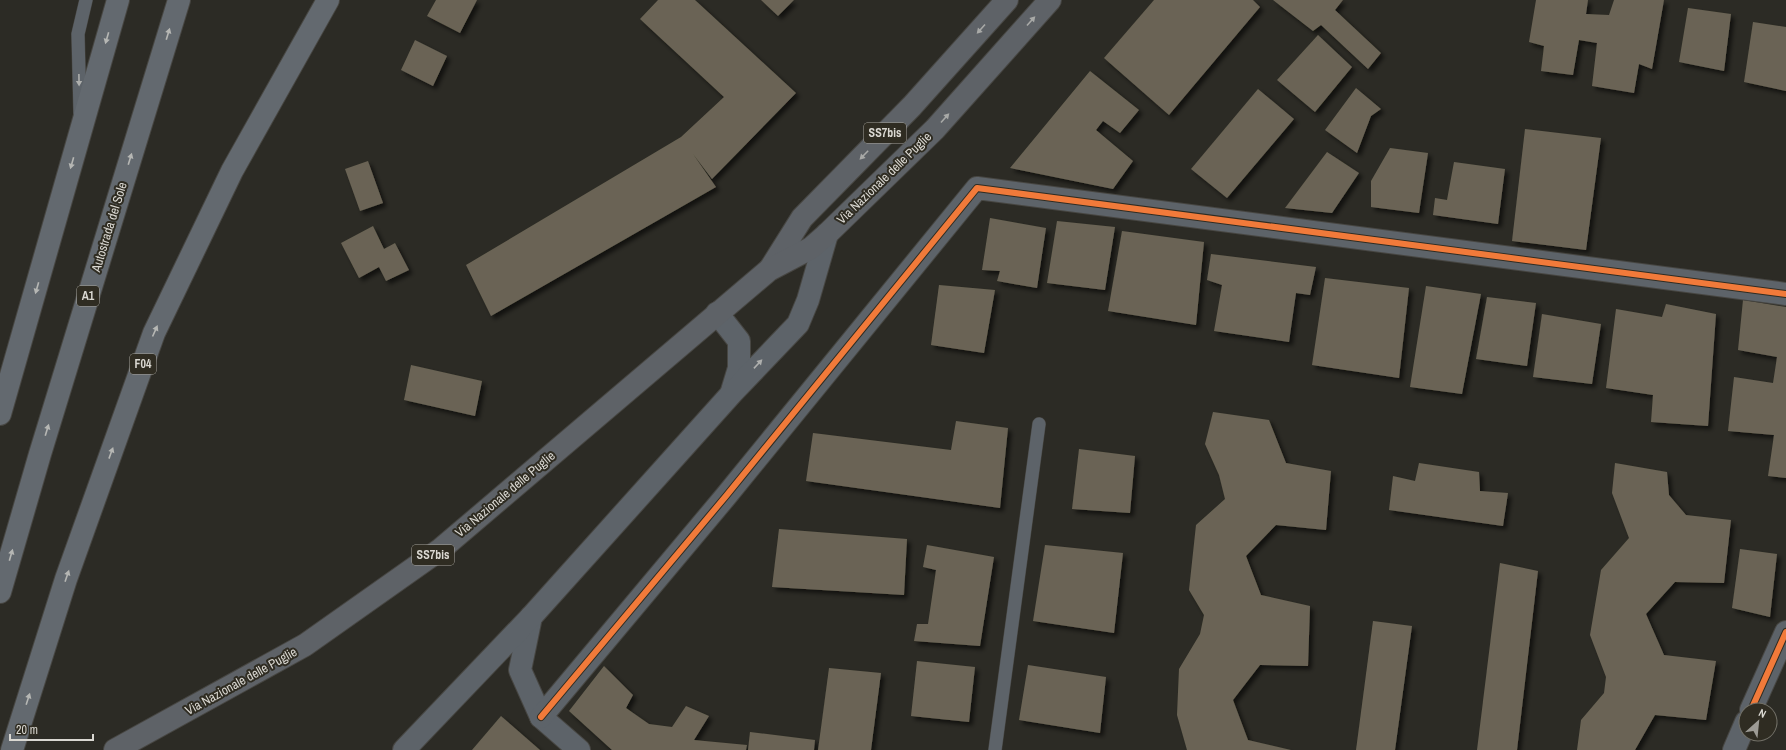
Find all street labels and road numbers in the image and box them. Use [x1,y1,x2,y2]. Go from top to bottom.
road number: SS7bis [864,123,906,143]
street label: Via Nazionale delle Puglie [833,128,935,228]
street label: Autostrada del Sole [87,180,131,275]
road number: A1 [77,286,99,306]
road number: F04 [130,354,156,374]
street label: Via Nazionale delle Puglie [451,447,559,541]
road number: SS7bis [412,545,454,565]
street label: Via Nazionale delle Puglie [182,643,300,719]

